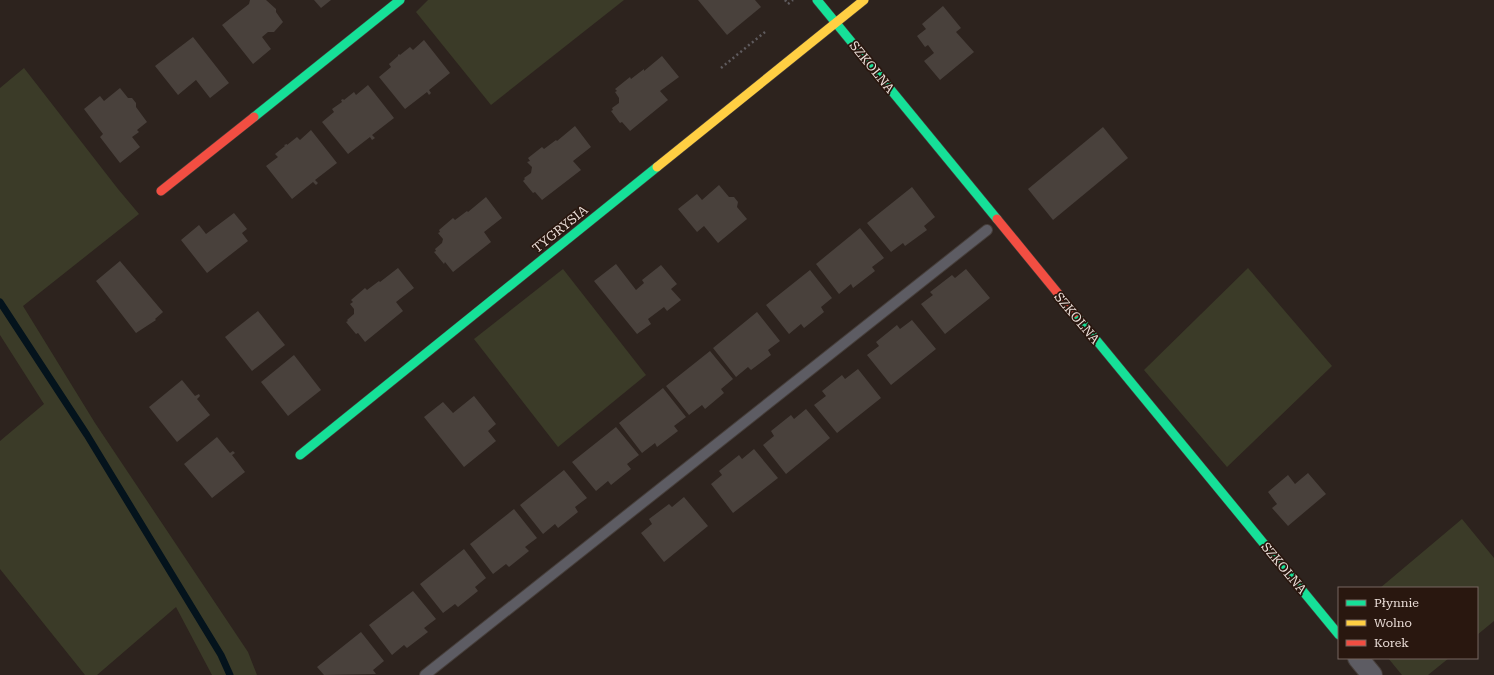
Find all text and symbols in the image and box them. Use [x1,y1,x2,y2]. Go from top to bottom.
street label: SZKOLNA [846,38,898,96]
street label: TYGRYSIA [529,202,591,256]
street label: SZKOLNA [1051,289,1103,347]
street label: SZKOLNA [1258,539,1310,597]
legend [1338,587,1478,659]
text: Płynnie [1374,596,1419,610]
text: Wolno [1374,616,1412,630]
text: Korek [1374,636,1409,650]

